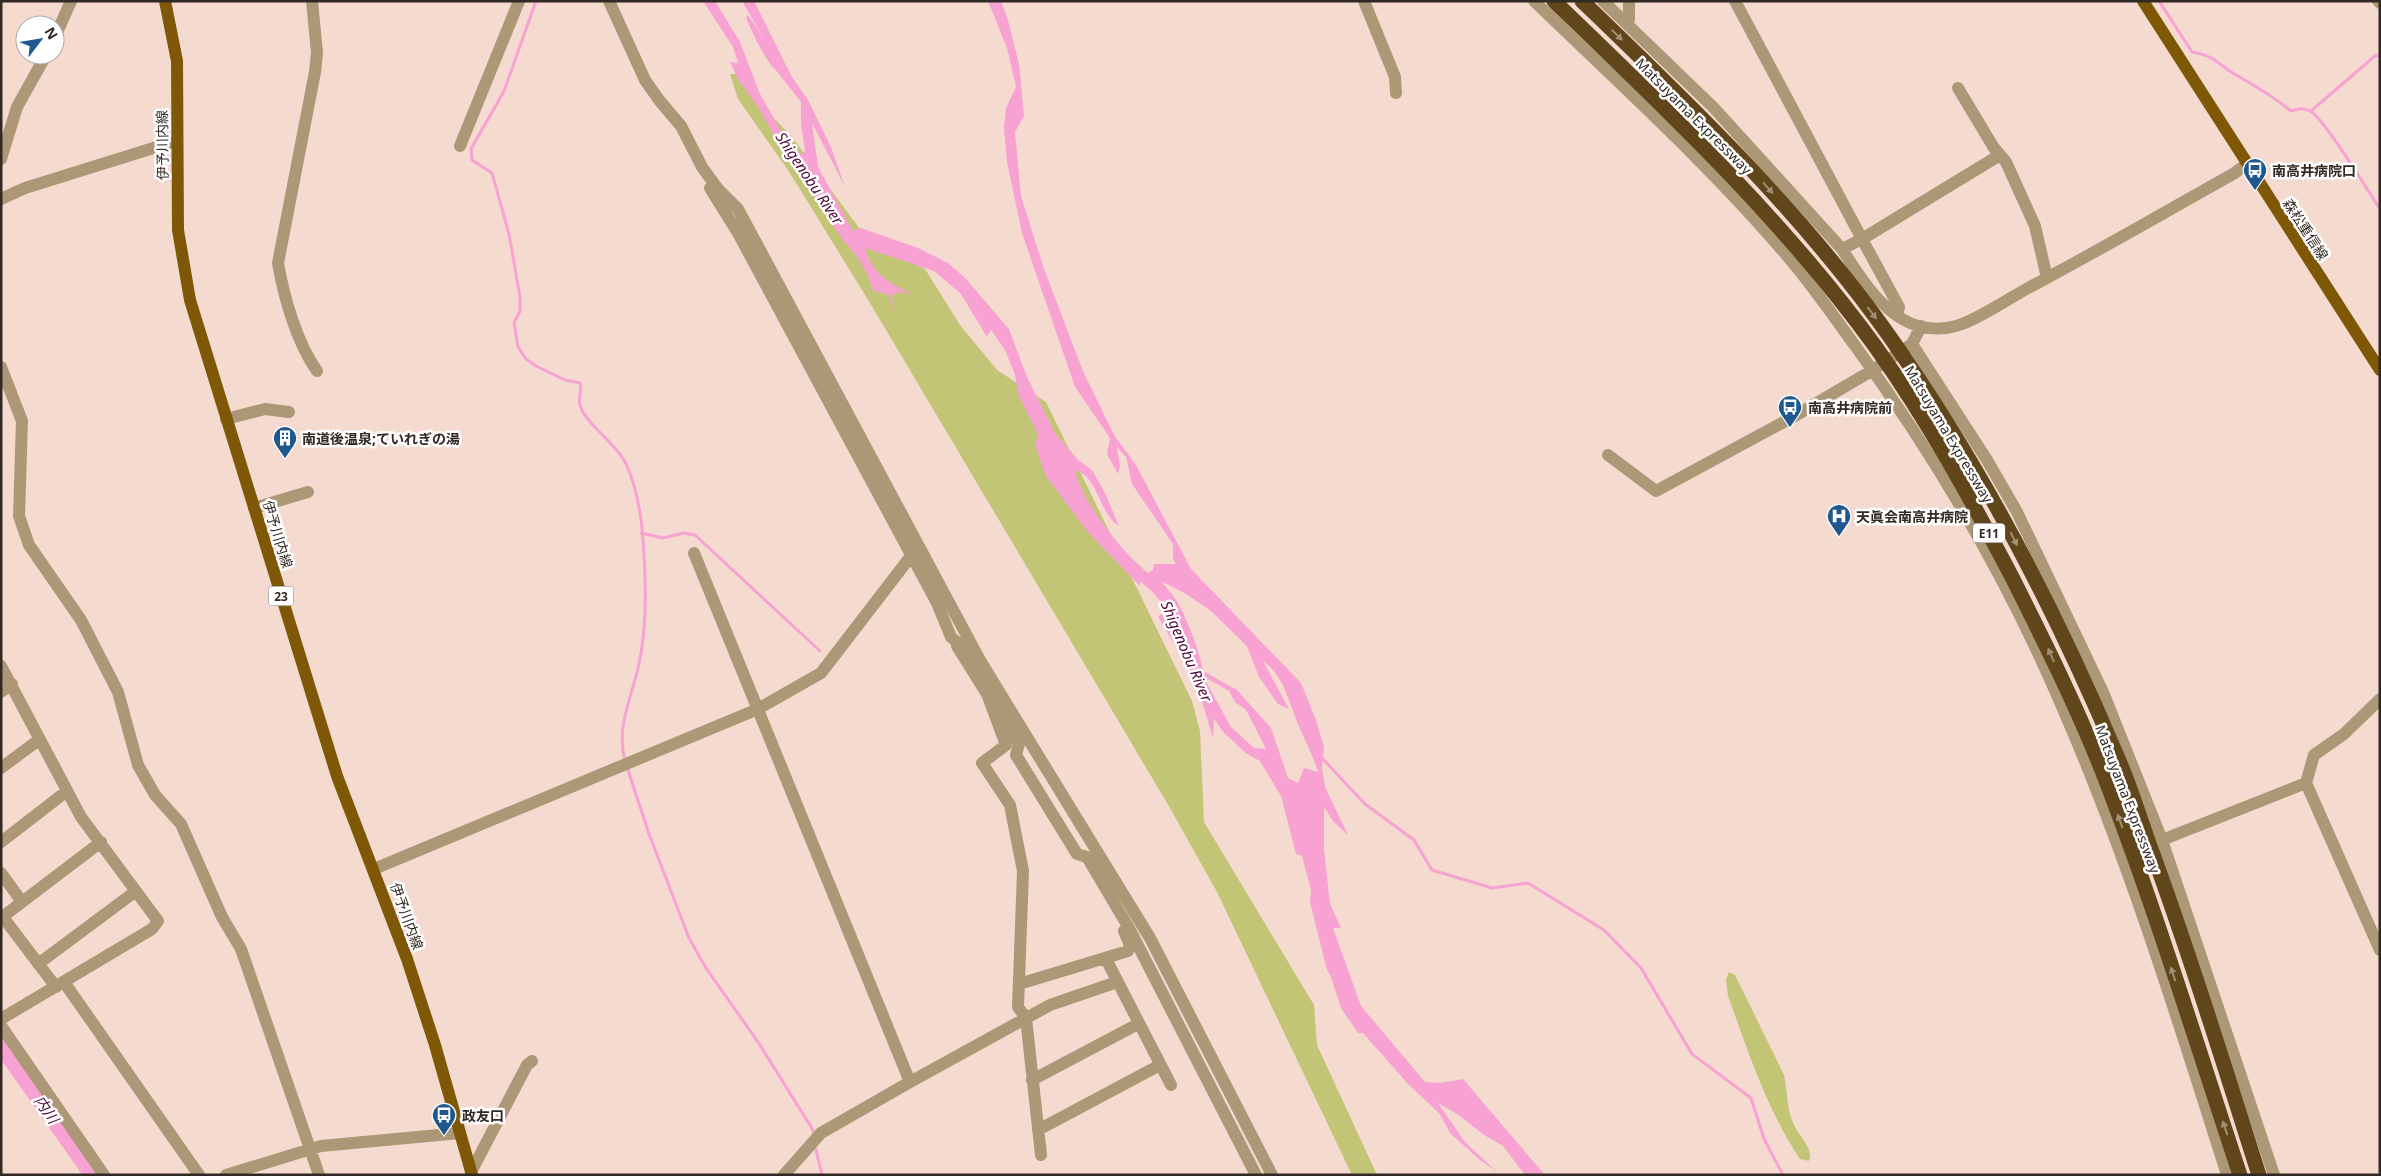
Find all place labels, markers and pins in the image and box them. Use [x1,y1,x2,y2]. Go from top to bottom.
bus stop icon: 南高井病院口 [2242,157,2268,191]
place label: 南高井病院口 [2272,161,2356,180]
bus stop icon: 南高井病院前 [1777,394,1803,428]
place label: 南高井病院前 [1808,398,1892,417]
building icon: 南道後温泉;ていれぎの湯 [272,425,298,459]
place label: 南道後温泉;ていれぎの湯 [302,429,460,448]
hospital icon: 天眞会南高井病院 [1826,503,1852,537]
place label: 天眞会南高井病院 [1856,507,1968,526]
bus stop icon: 政友口 [431,1102,457,1136]
place label: 政友口 [462,1106,504,1125]

